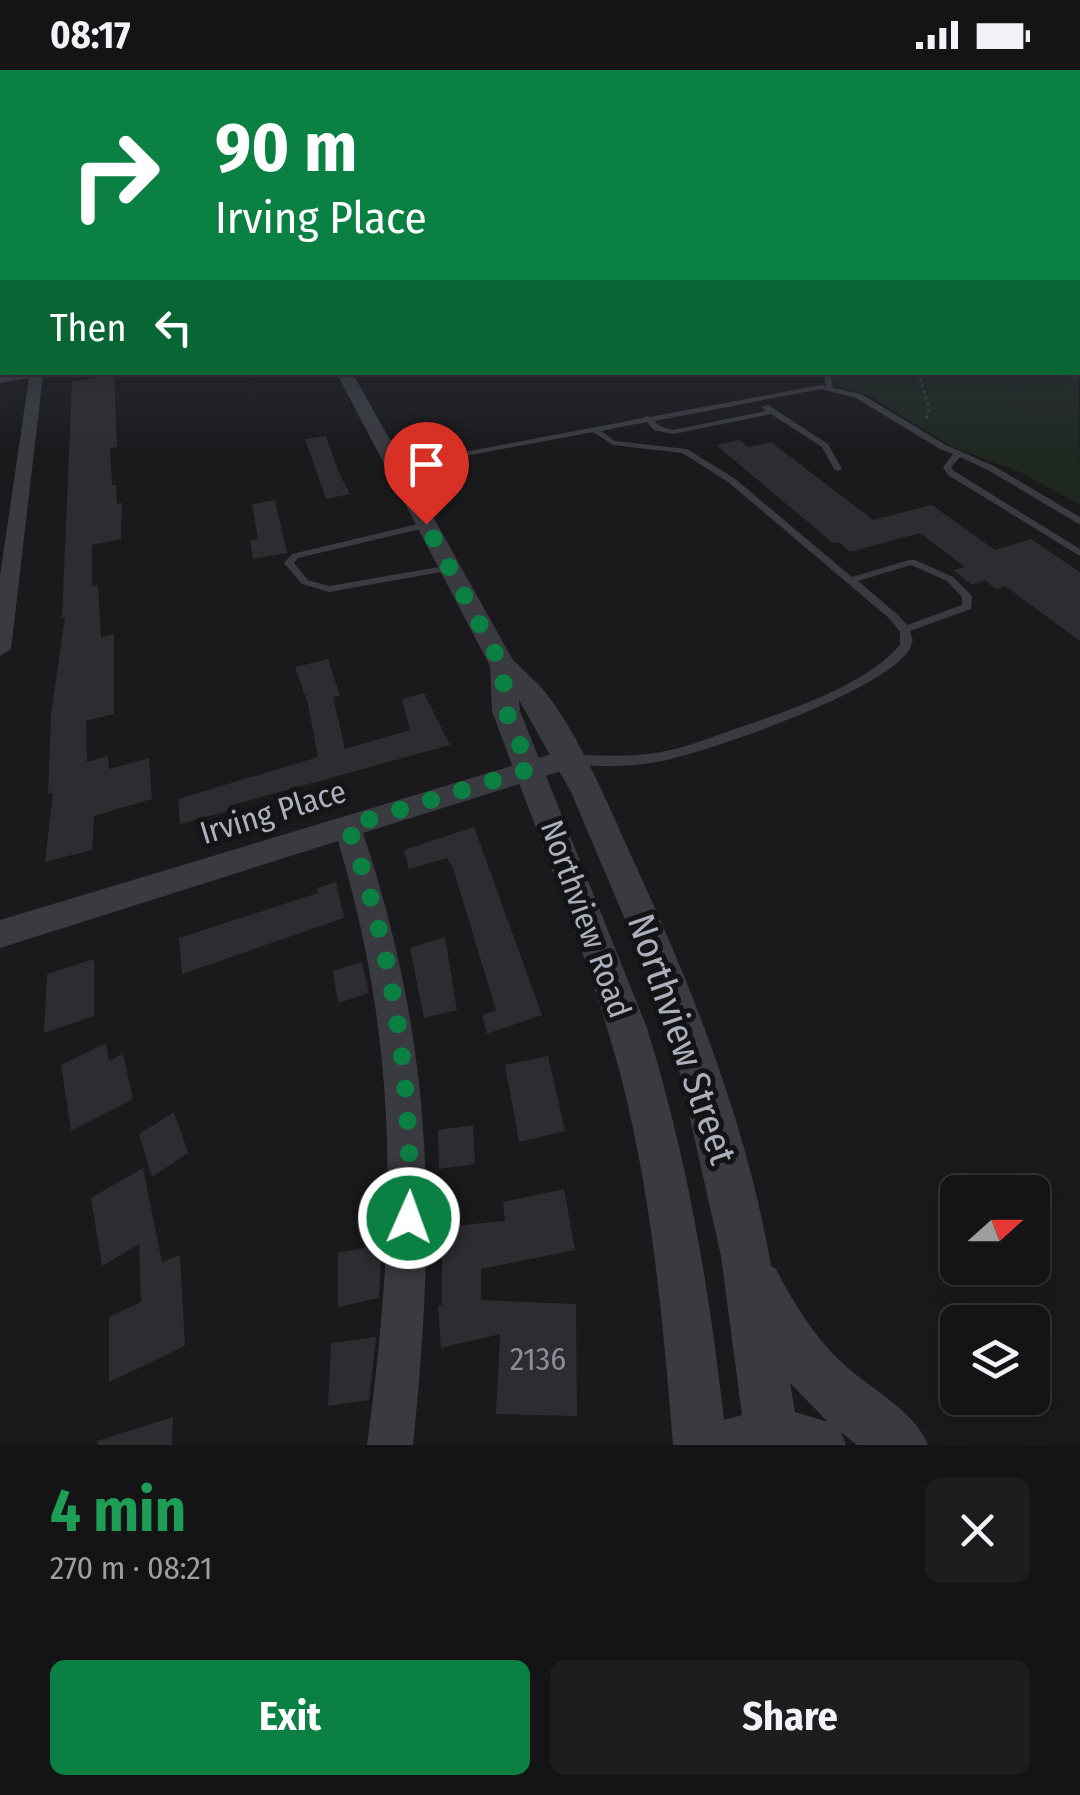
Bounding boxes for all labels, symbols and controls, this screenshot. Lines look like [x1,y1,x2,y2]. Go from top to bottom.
text: 08:17 [50,12,130,58]
text: 90 m [215,106,357,190]
icon: right [50,110,180,240]
text: Irving Place [215,191,427,245]
icon: left [146,300,201,355]
text: Then [50,305,126,351]
pin [384,422,469,525]
icon: arrive [399,437,454,492]
street label: Irving Place [195,772,351,852]
street label: Northview Road [533,815,639,1023]
street label: Northview Street [618,908,746,1170]
position arrow [357,1166,461,1270]
north arrow [940,1175,1050,1285]
map controls [940,1175,1050,1415]
button: layers [940,1305,1050,1415]
house number: 2136 [510,1340,566,1378]
text: 4 min [50,1475,186,1547]
button: close [925,1478,1030,1583]
text: 270 m · 08:21 [50,1549,212,1587]
button: Exit [50,1660,530,1775]
button: Share [550,1660,1030,1775]

